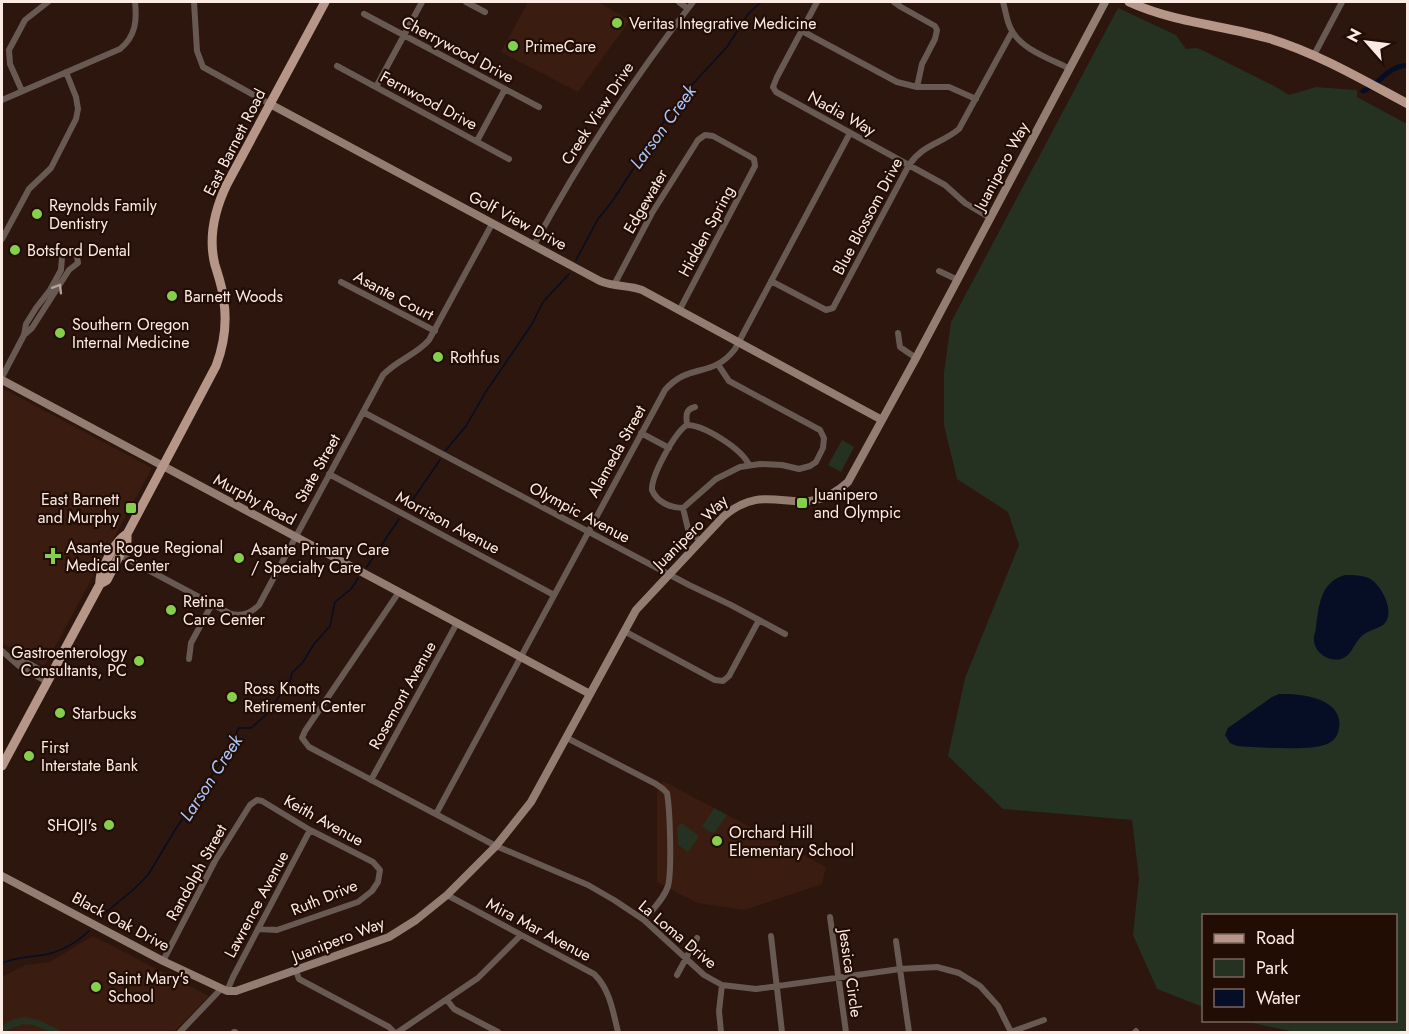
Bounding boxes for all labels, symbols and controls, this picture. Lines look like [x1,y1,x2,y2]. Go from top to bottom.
street label: Cherrywood Drive [398,10,518,89]
place label: Veritas Integrative Medicine [629,12,816,35]
north arrow [1337,12,1397,72]
marker: Veritas Integrative Medicine [610,16,624,30]
text: N [1341,24,1367,46]
place label: PrimeCare [525,35,596,58]
marker: PrimeCare [506,39,520,53]
street label: Creek View Drive [556,57,639,169]
street label: Fernwood Drive [376,65,481,136]
water label: Larson Creek [624,79,703,174]
street label: East Barnett Road [198,85,271,200]
street label: Nadia Way [803,85,881,142]
street label: Juanipero Way [967,117,1035,216]
street label: Blue Blossom Drive [827,153,908,279]
street label: Edgewater [618,164,673,238]
street label: Hidden Spring [673,182,740,281]
street label: Golf View Drive [465,185,571,256]
place label: Reynolds Family Dentistry [49,194,158,235]
marker: Reynolds Family Dentistry [30,207,44,221]
place label: Botsford Dental [27,239,130,262]
marker: Botsford Dental [8,243,22,257]
street label: Asante Court [350,265,438,326]
one-way arrow [51,284,63,294]
place label: Barnett Woods [184,285,283,308]
marker: Barnett Woods [165,289,179,303]
place label: Southern Oregon Internal Medicine [72,313,189,354]
marker: Southern Oregon Internal Medicine [53,326,67,340]
place label: Rothfus [450,346,499,369]
marker: Rothfus [431,350,445,364]
street label: Alameda Street [582,401,651,502]
street label: State Street [289,430,346,507]
street label: Murphy Road [209,468,300,531]
street label: Olympic Avenue [525,476,634,549]
place label: Juanipero and Olympic [812,483,901,524]
street label: Morrison Avenue [392,485,504,560]
place label: East Barnett and Murphy [38,488,120,529]
street label: Juanipero Way [646,489,734,576]
marker: Juanipero and Olympic [795,496,809,510]
marker: East Barnett and Murphy [124,501,138,515]
place label: Asante Rogue Regional Medical Center [66,536,223,577]
place label: Asante Primary Care / Specialty Care [251,538,389,579]
marker: Asante Rogue Regional Medical Center [44,547,62,565]
marker: Asante Primary Care / Specialty Care [232,551,246,565]
place label: Retina Care Center [183,590,266,631]
marker: Retina Care Center [164,603,178,617]
street label: Rosemont Avenue [363,637,442,754]
place label: Gastroenterology Consultants, PC [11,641,128,682]
marker: Gastroenterology Consultants, PC [132,654,146,668]
place label: Ross Knotts Retirement Center [244,677,366,718]
marker: Ross Knotts Retirement Center [225,690,239,704]
place label: Starbucks [72,702,136,725]
marker: Starbucks [53,706,67,720]
water label: Larson Creek [173,729,249,826]
place label: First Interstate Bank [41,736,139,777]
marker: First Interstate Bank [22,749,36,763]
street label: Keith Avenue [280,789,368,852]
place label: SHOJI's [47,814,97,837]
marker: SHOJI's [102,818,116,832]
street label: Randolph Street [160,820,233,925]
place label: Orchard Hill Elementary School [729,821,854,862]
marker: Orchard Hill Elementary School [710,834,724,848]
street label: Lawrence Avenue [219,847,294,962]
street label: Ruth Drive [287,874,361,921]
street label: Black Oak Drive [68,886,174,957]
street label: Mira Mar Avenue [482,892,595,967]
street label: La Loma Drive [633,895,722,974]
street label: Juanipero Way [287,911,389,968]
legend [1202,914,1397,1022]
street label: Jessica Circle [833,925,868,1019]
text: Road [1256,925,1295,951]
text: Park [1256,955,1288,981]
place label: Saint Mary's School [108,967,189,1008]
marker: Saint Mary's School [89,980,103,994]
text: Water [1256,985,1301,1011]

